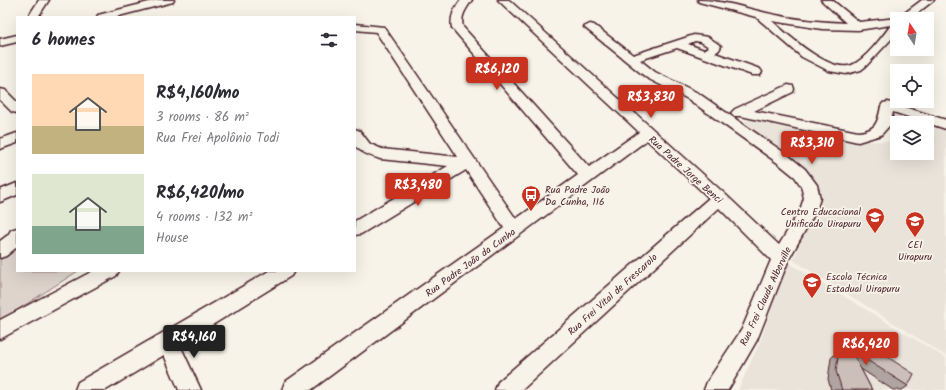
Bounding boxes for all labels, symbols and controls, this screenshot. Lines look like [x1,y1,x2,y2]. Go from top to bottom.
north arrow [890,12,934,56]
map controls [890,12,934,160]
text: 6 homes [32,27,95,54]
icon: filters [318,29,340,51]
pin: R$6,120 [460,57,534,91]
text: R$6,120 [475,59,519,80]
button: locate [890,64,934,108]
text: R$4,160/mo [156,80,240,107]
pin: R$3,830 [614,85,688,119]
text: R$3,830 [627,87,675,108]
icon: home [64,90,112,138]
text: 3 rooms · 86 m² [156,107,249,128]
button: layers [890,116,934,160]
text: Rua Frei Apolônio Todi [156,128,279,149]
pin: R$3,310 [775,131,849,165]
street label: Rua Padre Jorge Benci [645,132,726,208]
text: R$3,310 [790,133,834,154]
pin: R$3,480 [381,173,455,207]
text: R$3,480 [394,175,442,196]
text: R$6,420/mo [156,180,244,207]
place label: Rua Padre João Da Cunha, 116 [545,182,610,210]
bus stop icon: Rua Padre João Da Cunha, 116 [520,184,542,212]
icon: home [64,190,112,238]
place label: Centro Educacional Unificado Uirapuru [781,204,862,232]
school or university icon: Centro Educacional Unificado Uirapuru [864,206,886,234]
text: 4 rooms · 132 m² [156,207,252,228]
school or university icon: CEI Uirapuru [904,210,926,238]
street label: Rua Padre João da Cunha [422,224,519,301]
text: House [156,228,188,249]
place label: CEI Uirapuru [898,237,932,265]
street label: Rua Frei Claude Alberville [736,244,796,349]
street label: Rua Frei Vital de Frescarolo [564,250,662,340]
place label: Escola Técnica Estadual Uirapuru [826,269,900,297]
school or university icon: Escola Técnica Estadual Uirapuru [801,271,823,299]
pin: R$4,160 [157,325,231,359]
text: R$4,160 [172,327,216,348]
pin: R$6,420 [829,332,903,366]
text: R$6,420 [842,334,890,355]

